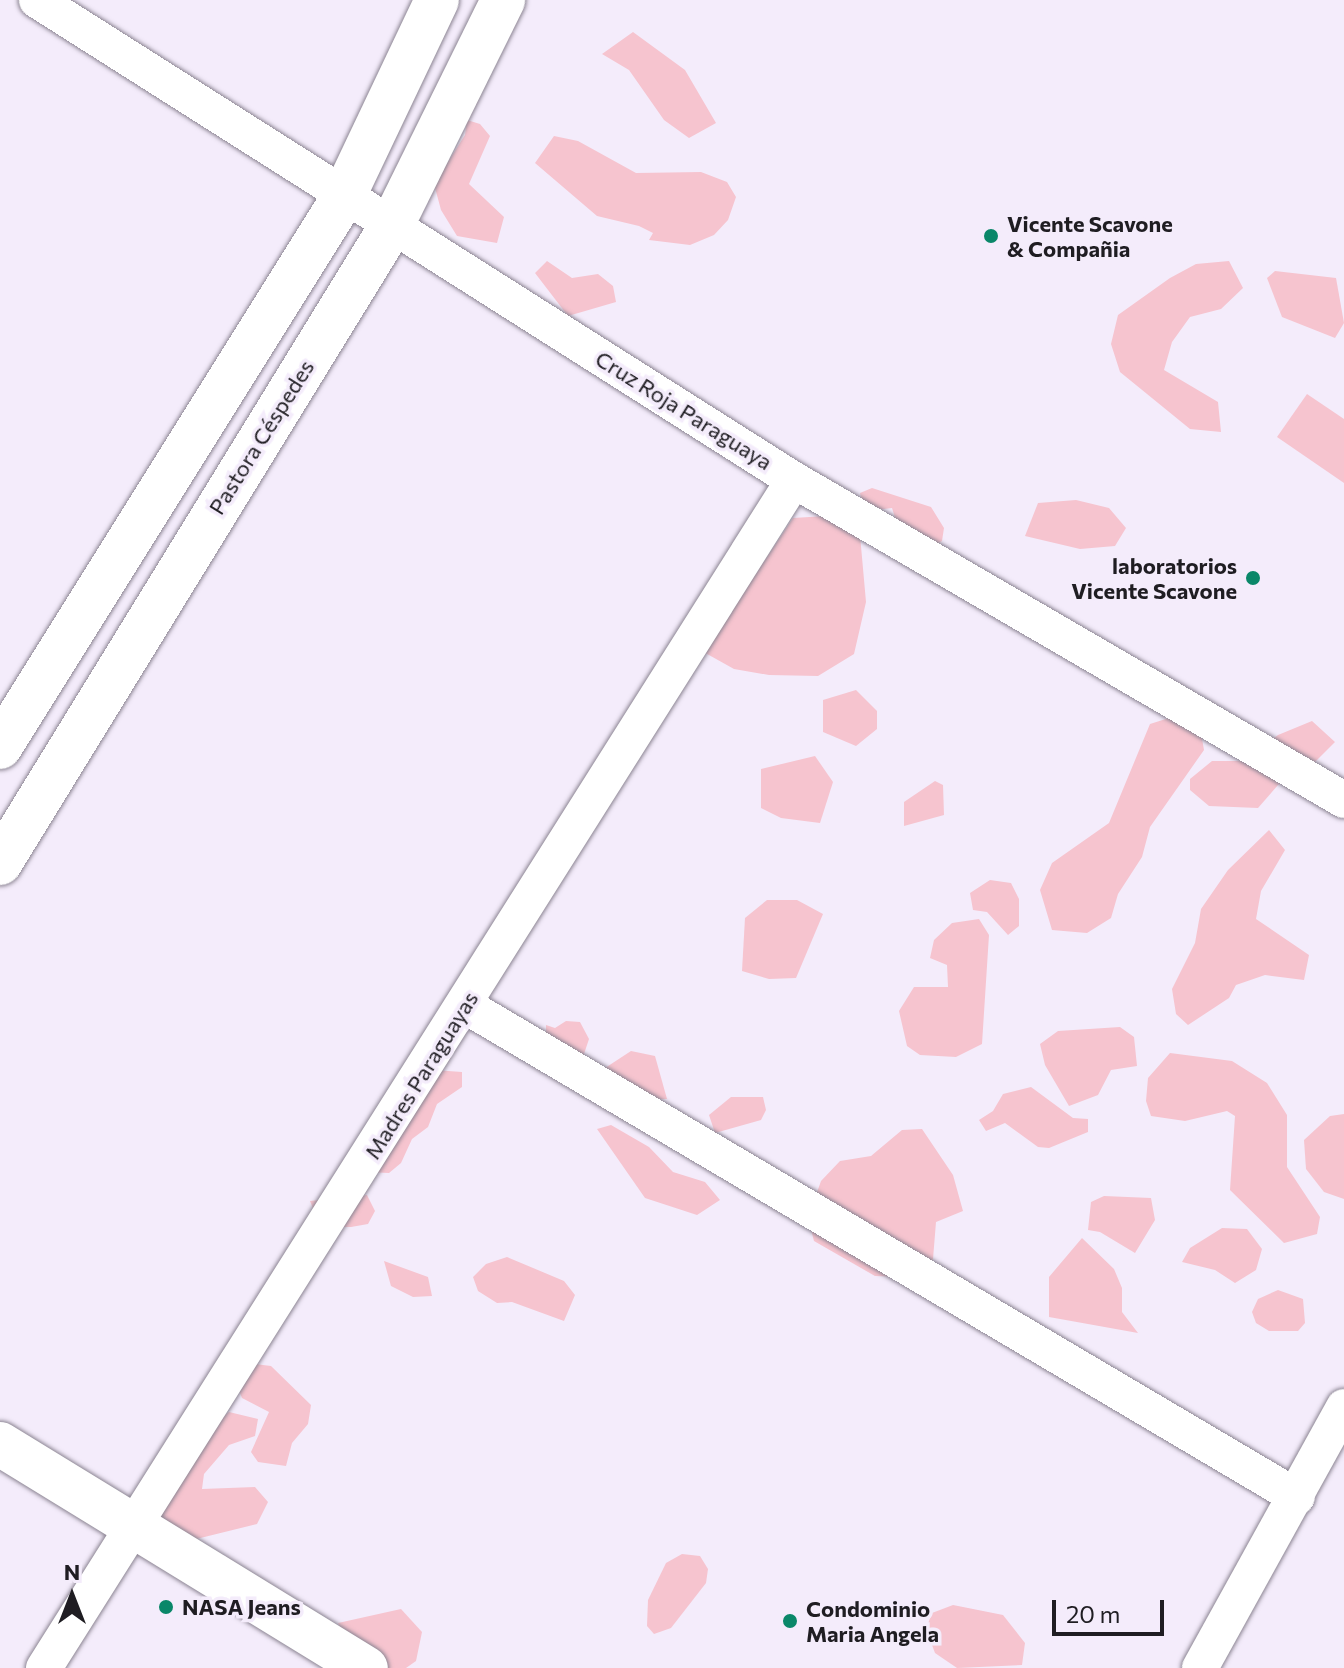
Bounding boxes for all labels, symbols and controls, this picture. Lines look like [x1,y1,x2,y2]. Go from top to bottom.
place label: Vicente Scavone & Compañia [1007,210,1173,262]
marker: Vicente Scavone & Compañia [982,227,1000,245]
street label: Cruz Roja Paraguaya [591,345,777,475]
street label: Pastora Céspedes [203,355,319,519]
place label: laboratorios Vicente Scavone [1071,552,1237,604]
marker: laboratorios Vicente Scavone [1244,569,1262,587]
street label: Madres Paraguayas [359,986,483,1164]
north arrow [32,1556,112,1636]
text: N [64,1558,80,1585]
scale bar [1056,1584,1168,1634]
place label: NASA Jeans [182,1594,301,1620]
place label: Condominio Maria Angela [806,1595,939,1646]
marker: NASA Jeans [157,1598,175,1616]
text: 20 m [1066,1599,1120,1628]
marker: Condominio Maria Angela [781,1612,799,1630]

